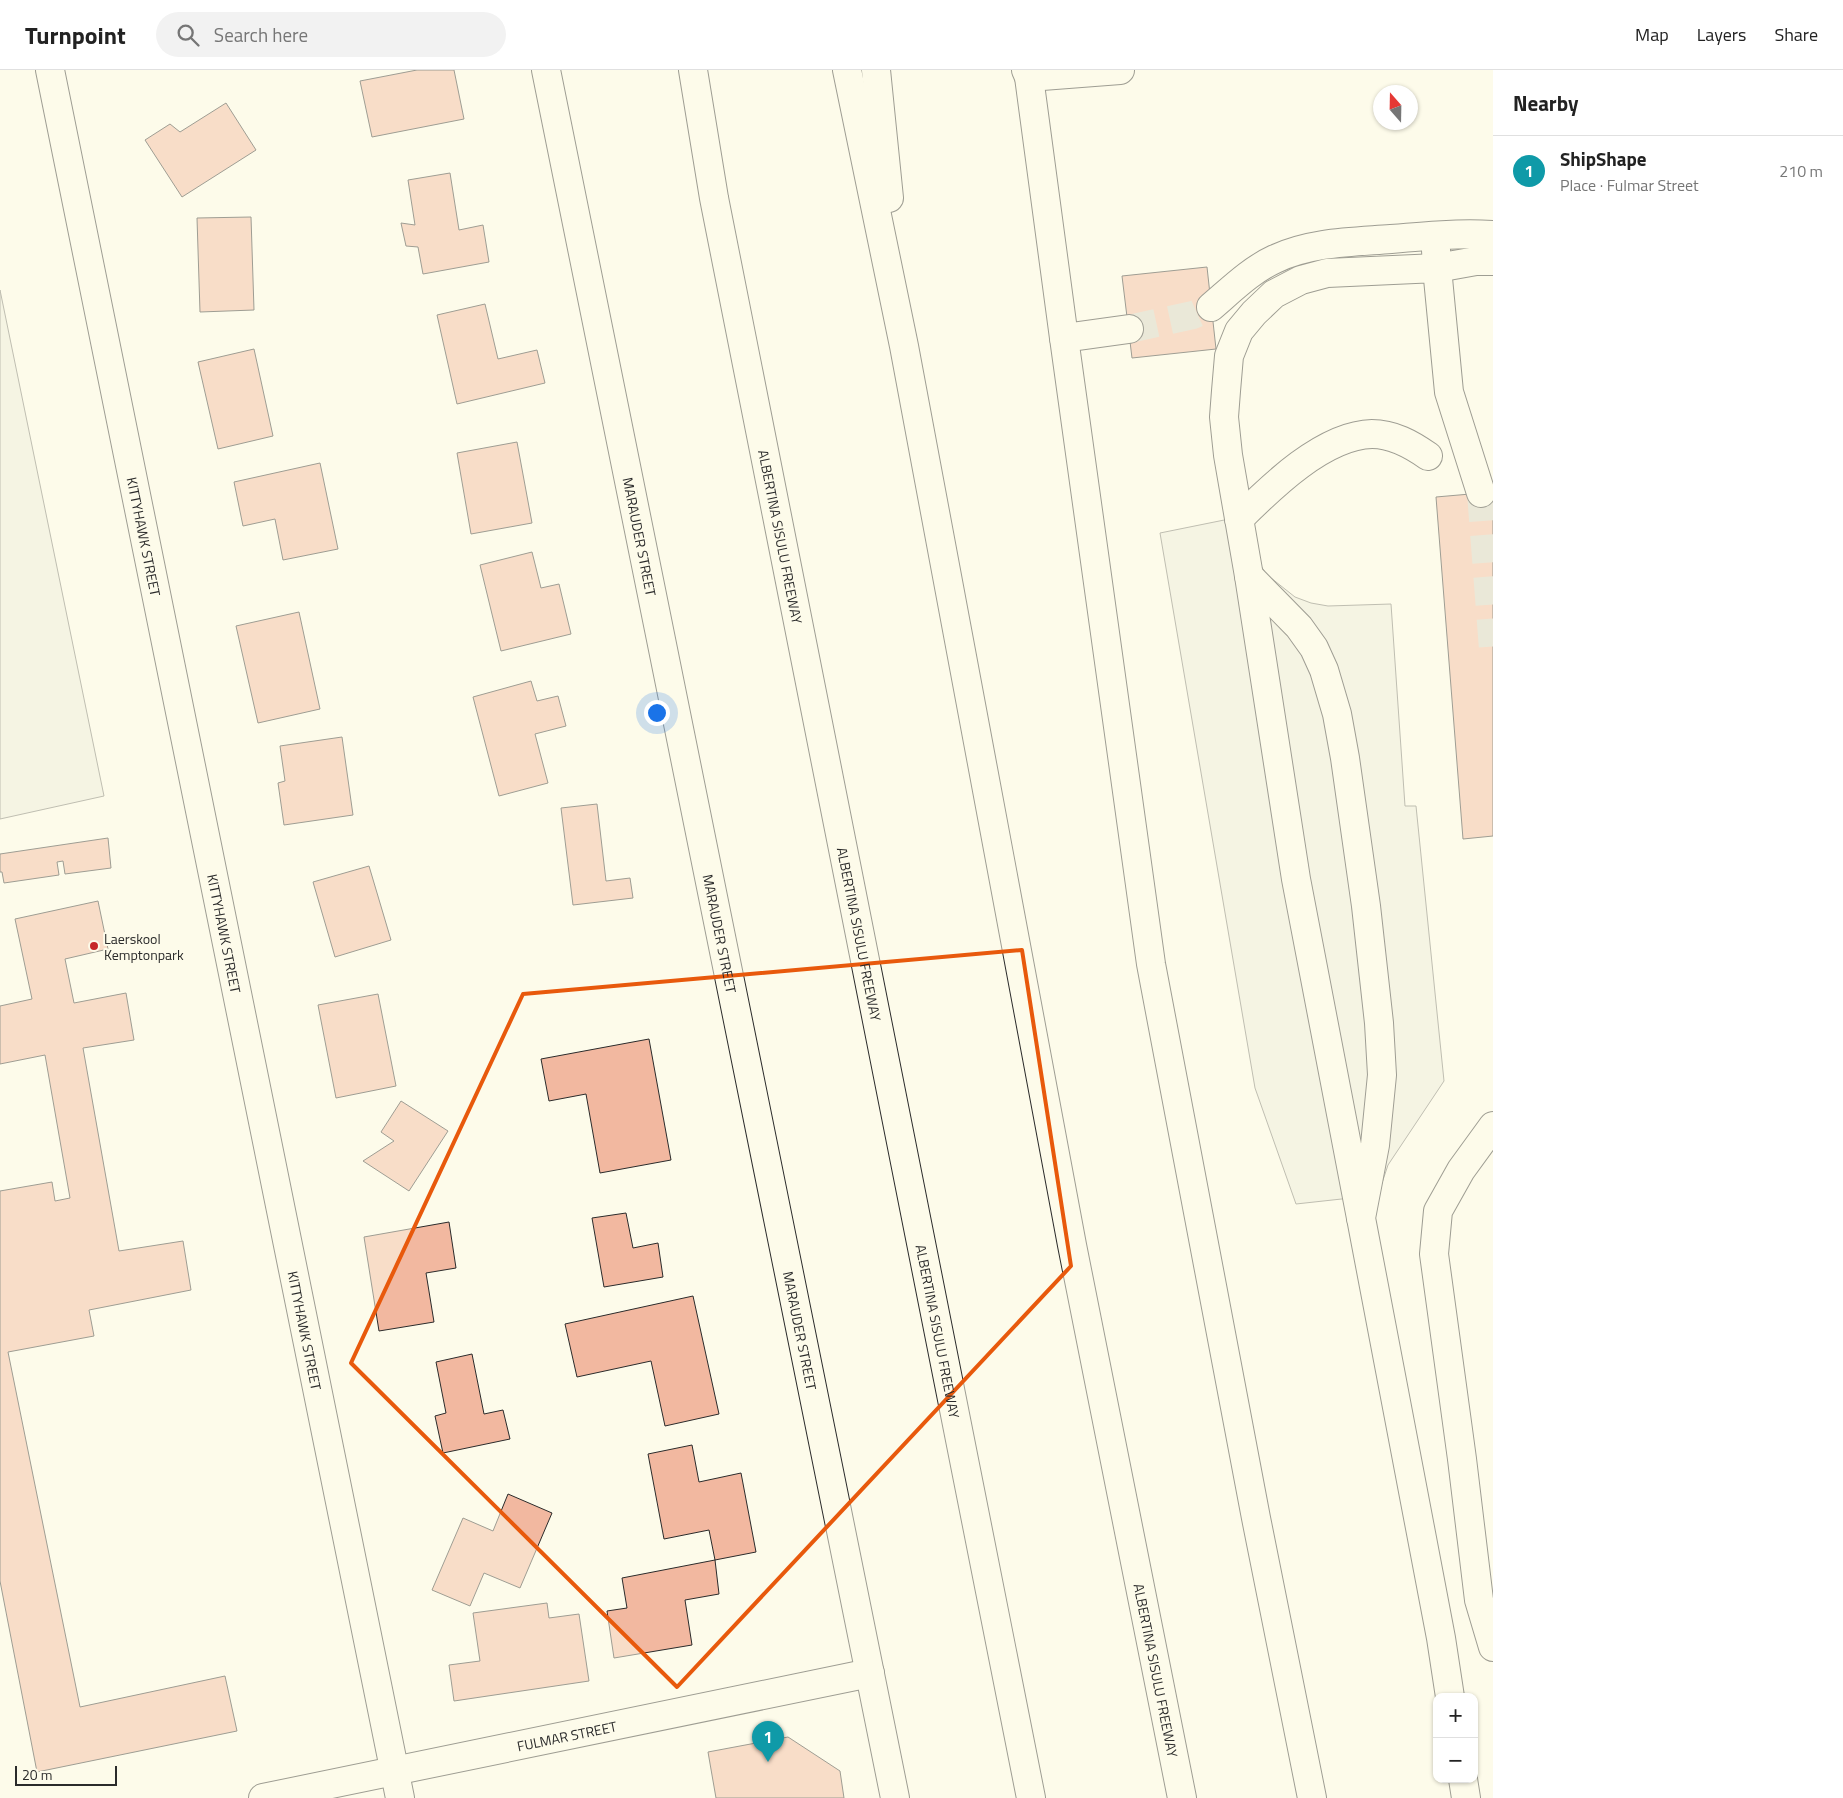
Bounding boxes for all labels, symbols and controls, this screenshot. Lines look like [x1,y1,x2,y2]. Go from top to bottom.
search box [156,12,506,57]
text: Turnpoint [25,17,126,53]
text: Search here [214,20,308,49]
icon: search [174,21,202,49]
text: Map [1635,21,1669,48]
text: Layers [1697,21,1746,48]
text: Share [1774,21,1818,48]
north arrow [1373,85,1418,130]
text: Nearby [1513,87,1578,119]
text: ShipShape [1560,144,1647,173]
text: 1 [1525,159,1533,183]
text: 210 m [1779,159,1823,183]
text: Place · Fulmar Street [1560,173,1699,197]
street label: ALBERTINA SISULU FREEWAY [754,448,809,626]
street label: KITTYHAWK STREET [122,475,167,599]
street label: MARAUDER STREET [618,475,663,599]
your location [644,700,670,726]
street label: ALBERTINA SISULU FREEWAY [832,845,887,1023]
street label: KITTYHAWK STREET [203,872,247,996]
street label: MARAUDER STREET [698,872,743,996]
place label: Laerskool Kemptonpark [104,928,184,965]
marker: Laerskool Kemptonpark [88,940,100,952]
street label: ALBERTINA SISULU FREEWAY [911,1242,966,1420]
street label: KITTYHAWK STREET [283,1269,328,1392]
street label: MARAUDER STREET [778,1269,823,1392]
street label: ALBERTINA SISULU FREEWAY [1129,1582,1184,1760]
map controls [1433,1693,1478,1783]
button: + [1433,1693,1478,1738]
street label: FULMAR STREET [515,1715,619,1756]
pin: 1 [752,1721,784,1762]
button: − [1433,1738,1478,1783]
scale bar [15,1763,118,1786]
text: 20 m [22,1764,52,1785]

